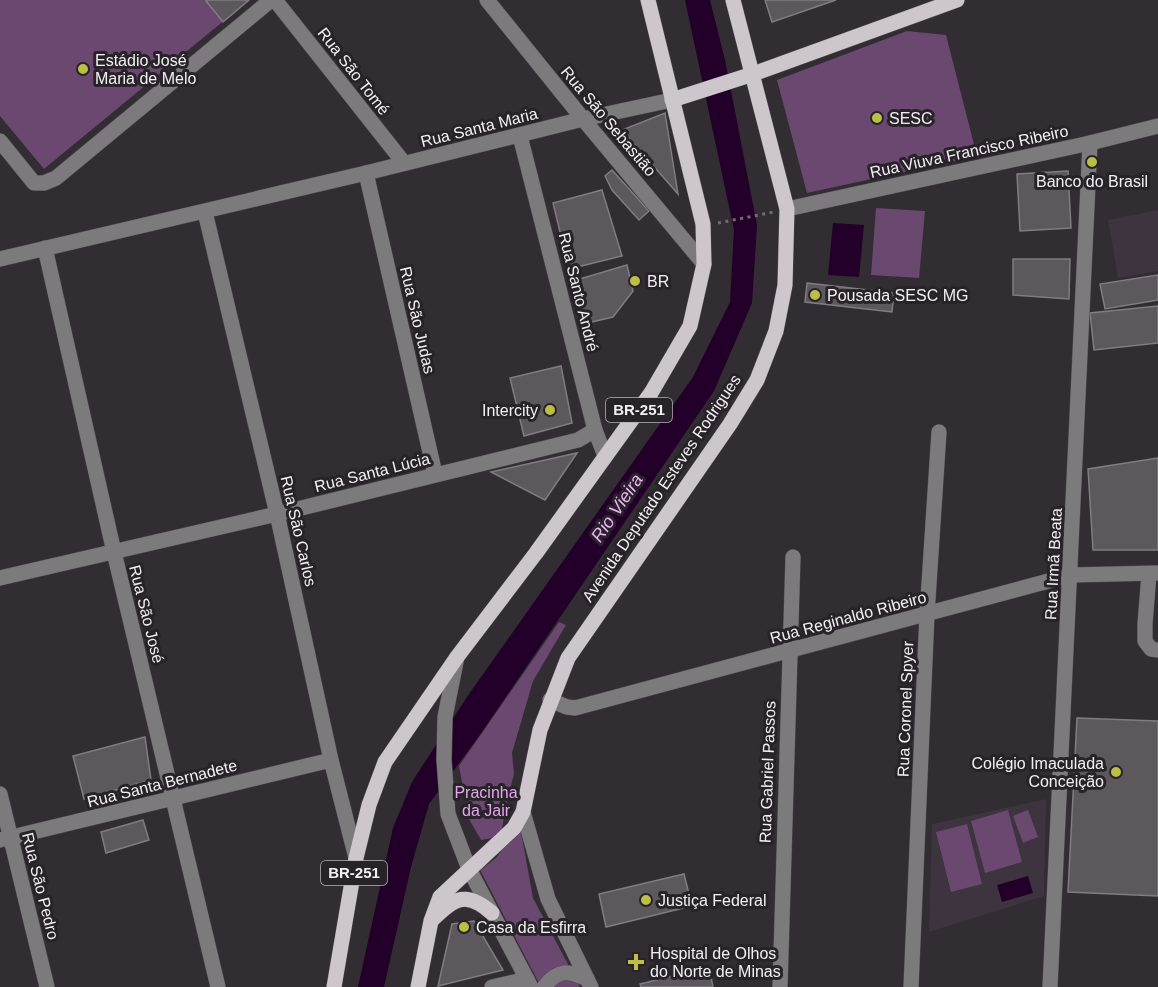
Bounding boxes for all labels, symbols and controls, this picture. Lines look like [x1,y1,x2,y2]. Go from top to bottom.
street label: Rua São Tomé [314,24,393,118]
place label: Estádio José Maria de Melo [95,52,196,87]
marker: Estádio José Maria de Melo [76,62,90,76]
street label: Rua São Sebastião [558,63,660,180]
street label: Rua Santa Maria [419,105,540,150]
place label: SESC [889,110,933,127]
marker: SESC [870,111,884,125]
street label: Rua Viuva Francisco Ribeiro [868,122,1070,181]
marker: Banco do Brasil [1085,155,1099,169]
place label: Banco do Brasil [1036,173,1148,190]
street label: Rua Santo André [556,231,602,353]
street label: Rua São Judas [397,265,438,375]
place label: BR [647,273,669,290]
marker: BR [628,274,642,288]
place label: Pousada SESC MG [827,287,968,304]
marker: Pousada SESC MG [808,288,822,302]
street label: Avenida Deputado Esteves Rodrigues [579,372,744,605]
road number: BR-251 [606,398,672,422]
place label: Intercity [482,402,538,419]
marker: Intercity [543,403,557,417]
street label: Rua Santa Lúcia [313,450,432,495]
water label: Rio Vieira [587,470,647,546]
street label: Rua São Carlos [278,474,319,588]
street label: Rua Irmã Beata [1042,508,1065,620]
street label: Rua São José [126,563,167,665]
street label: Rua Reginaldo Ribeiro [768,588,928,647]
street label: Rua Coronel Spyer [895,640,916,777]
street label: Rua Gabriel Passos [757,701,778,843]
place label: Colégio Imaculada Conceição [971,755,1104,790]
street label: Rua Santa Bernadete [85,757,239,810]
marker: Colégio Imaculada Conceição [1109,765,1123,779]
park label: Pracinha da Jair [454,784,518,819]
street label: Rua São Pedro [19,831,62,941]
road number: BR-251 [321,861,387,885]
place label: Justiça Federal [658,892,767,909]
marker: Justiça Federal [639,893,653,907]
place label: Casa da Esfirra [476,919,586,936]
marker: Casa da Esfirra [457,920,471,934]
place label: Hospital de Olhos do Norte de Minas [650,945,781,980]
marker: Hospital de Olhos do Norte de Minas [627,953,645,971]

